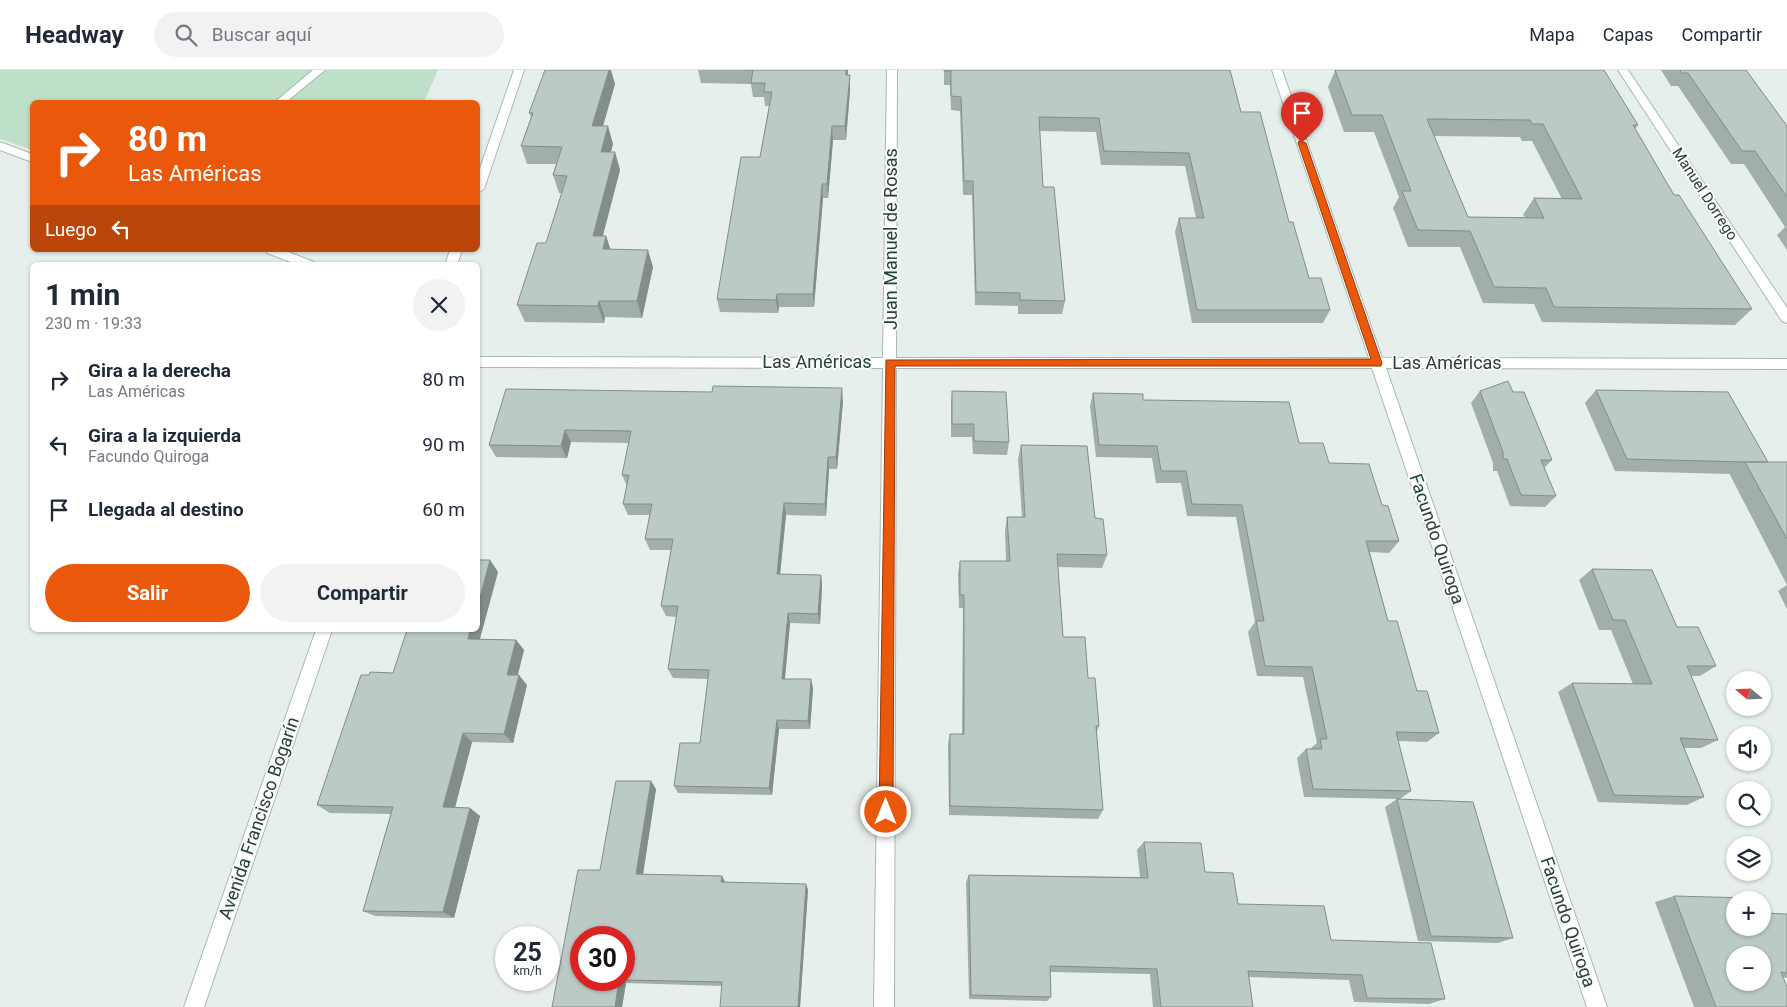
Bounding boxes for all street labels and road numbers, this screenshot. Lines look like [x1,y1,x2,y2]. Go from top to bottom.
street label: Manuel Dorrego [1668,144,1742,244]
street label: Juan Manuel de Rosas [880,148,901,330]
street label: Las Américas [762,351,872,372]
street label: Las Américas [1392,352,1502,373]
street label: Facundo Quiroga [1405,471,1470,607]
street label: Avenida Francisco Bogarín [214,714,303,922]
street label: Facundo Quiroga [1536,854,1601,990]

